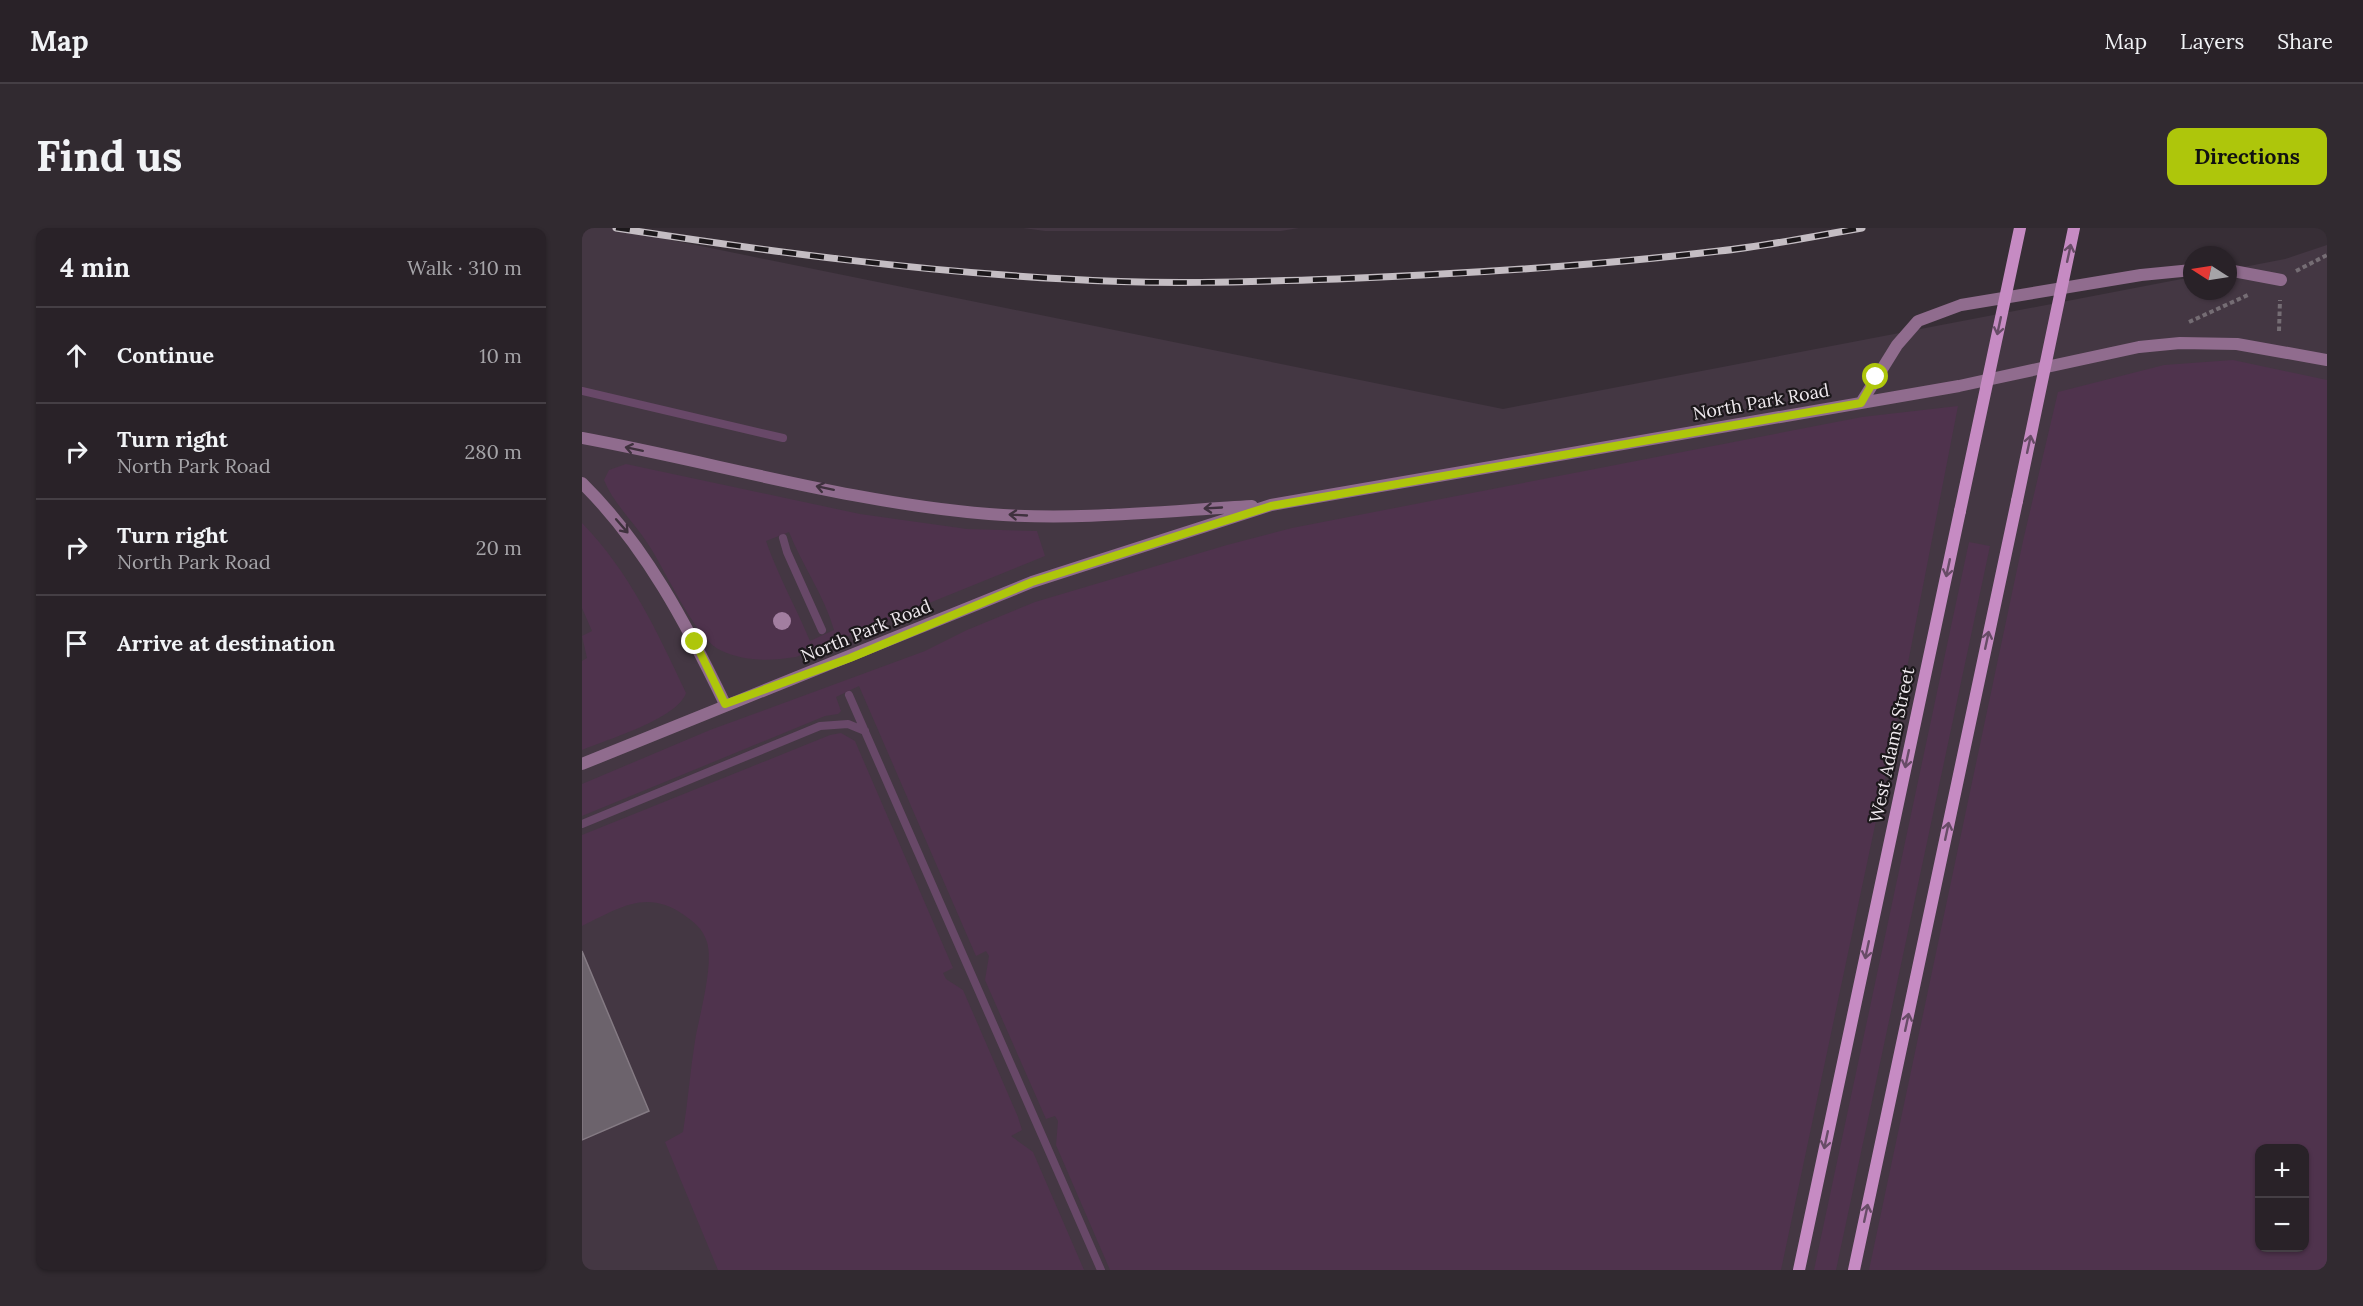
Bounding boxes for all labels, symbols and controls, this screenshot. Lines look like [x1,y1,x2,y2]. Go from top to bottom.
text: Map [30,23,89,59]
text: Map [2104,28,2147,55]
text: Layers [2180,28,2244,55]
text: Share [2277,28,2333,55]
button: Directions [2167,128,2327,185]
text: Find us [36,129,182,183]
one-way arrow [2064,244,2075,263]
north arrow [2183,246,2237,300]
text: 4 min [60,251,130,284]
text: Walk · 310 m [407,255,522,280]
one-way arrow [1993,316,2004,336]
icon: ahead [60,339,93,372]
text: Continue [117,341,214,369]
text: 10 m [479,343,522,368]
route start [1862,363,1888,389]
street label: North Park Road [1691,378,1831,425]
text: Turn right [117,425,228,453]
icon: right [60,435,93,468]
one-way arrow [2024,435,2035,454]
text: 280 m [464,439,522,464]
one-way arrow [625,443,645,454]
text: North Park Road [117,453,271,478]
one-way arrow [816,482,836,493]
one-way arrow [1204,503,1223,514]
one-way arrow [1009,510,1029,521]
one-way arrow [615,518,628,534]
text: Turn right [117,521,228,549]
icon: right [60,531,93,564]
text: 20 m [476,535,522,560]
text: North Park Road [117,549,271,574]
one-way arrow [1941,558,1953,577]
street label: North Park Road [797,594,935,667]
icon: arrive [60,627,93,660]
route end [681,628,707,654]
text: Arrive at destination [117,629,335,657]
one-way arrow [1982,631,1994,650]
street label: West Adams Street [1864,665,1919,825]
one-way arrow [1901,749,1912,768]
one-way arrow [1942,822,1953,841]
one-way arrow [1861,939,1872,959]
one-way arrow [1902,1013,1913,1032]
one-way arrow [1820,1130,1831,1150]
map controls [2255,1144,2309,1252]
button: + [2255,1144,2309,1198]
button: − [2255,1198,2309,1252]
one-way arrow [1861,1203,1873,1222]

